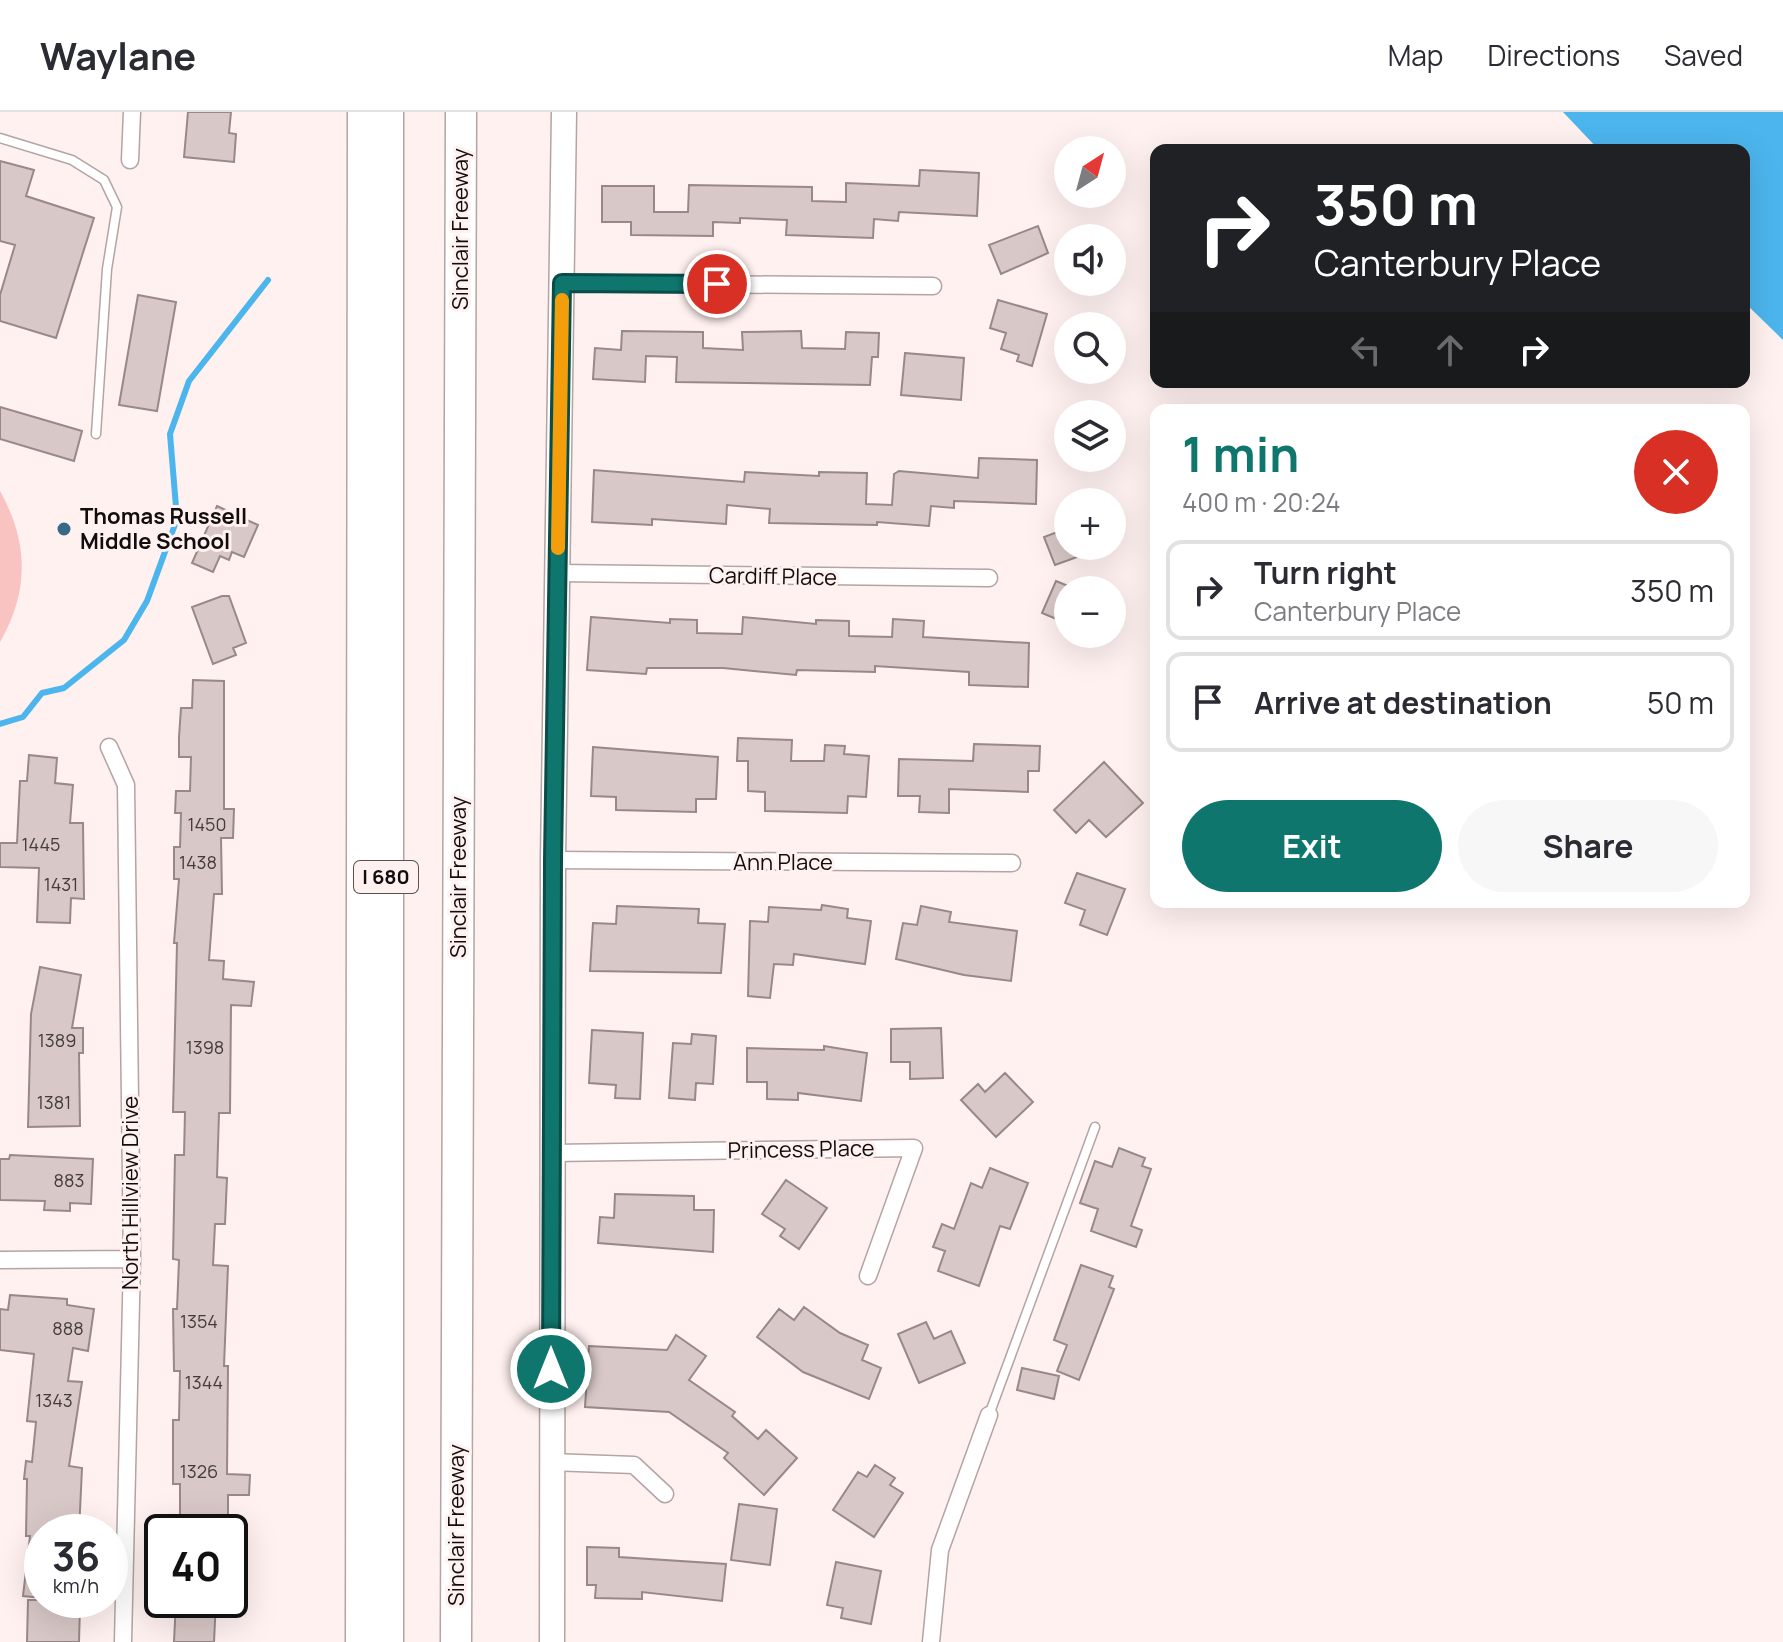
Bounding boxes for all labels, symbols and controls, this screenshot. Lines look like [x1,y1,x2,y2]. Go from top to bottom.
text: Waylane [40,29,196,81]
text: Map [1388,36,1443,74]
text: Directions [1487,36,1620,74]
text: Saved [1664,36,1743,74]
north arrow [1054,136,1126,208]
map controls [1054,136,1126,648]
street label: Sinclair Freeway [445,148,475,310]
text: 350 m [1314,165,1478,242]
icon: right [1182,176,1286,280]
button: sound [1054,224,1126,296]
text: Canterbury Place [1314,238,1601,287]
pin [683,250,751,318]
icon: arrive [695,262,739,306]
button: search [1054,312,1126,384]
icon: left [1344,328,1388,372]
icon: ahead [1428,328,1472,372]
icon: right [1512,328,1556,372]
button: layers [1054,400,1126,472]
text: 1 min [1182,421,1299,486]
button: close [1634,430,1718,514]
text: 400 m · 20:24 [1182,484,1341,520]
button: + [1054,488,1126,560]
place label: Thomas Russell Middle School [80,501,247,556]
marker: Thomas Russell Middle School [55,520,73,538]
text: Turn right [1254,552,1397,593]
street label: Cardiff Place [709,560,837,592]
icon: right [1186,568,1230,612]
text: 350 m [1630,570,1714,611]
button: − [1054,576,1126,648]
text: Canterbury Place [1254,593,1461,629]
icon: arrive [1186,680,1230,724]
text: Arrive at destination [1254,682,1552,723]
text: 50 m [1647,682,1714,723]
street label: Sinclair Freeway [443,796,473,958]
button: Exit [1182,800,1442,892]
button: Share [1458,800,1718,892]
house number: 1450 [187,812,227,836]
house number: 1445 [22,832,60,856]
street label: Ann Place [733,847,833,877]
house number: 1438 [179,850,217,874]
road number: I 680 [354,861,418,893]
house number: 1431 [44,872,78,896]
house number: 1389 [38,1028,76,1052]
house number: 1398 [186,1035,224,1059]
house number: 1381 [37,1090,71,1114]
street label: North Hillview Drive [115,1096,145,1290]
street label: Princess Place [727,1133,875,1165]
house number: 883 [54,1168,84,1192]
house number: 1354 [180,1309,218,1333]
house number: 888 [52,1316,84,1340]
position arrow [509,1327,593,1411]
house number: 1344 [185,1370,223,1394]
house number: 1343 [35,1388,73,1412]
street label: Sinclair Freeway [441,1444,471,1606]
house number: 1326 [180,1459,218,1483]
speed limit sign: 40 [144,1514,248,1618]
text: 36 [52,1528,100,1583]
text: km/h [53,1572,99,1599]

